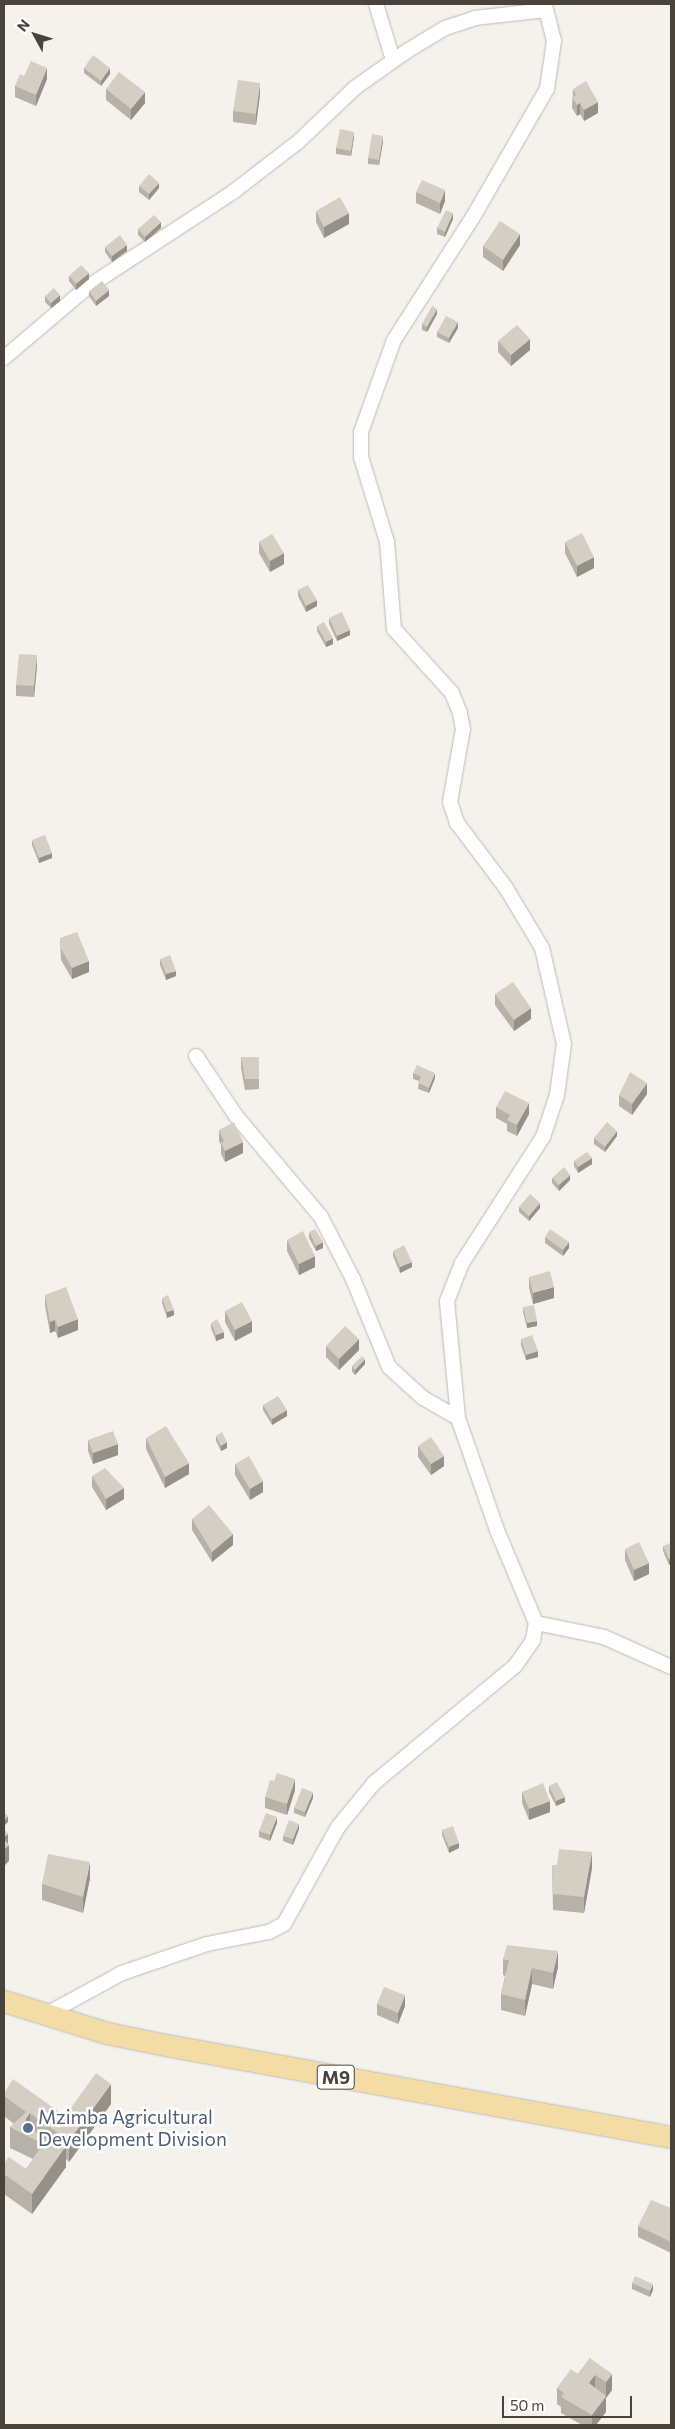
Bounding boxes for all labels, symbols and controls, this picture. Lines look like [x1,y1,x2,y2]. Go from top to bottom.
north arrow [10,10,60,60]
text: N [13,16,33,35]
road number: M9 [316,2062,356,2092]
place label: Mzimba Agricultural Development Division [38,2106,227,2150]
marker: Mzimba Agricultural Development Division [22,2122,34,2134]
scale bar [505,2386,635,2418]
text: 50 m [510,2396,544,2414]

